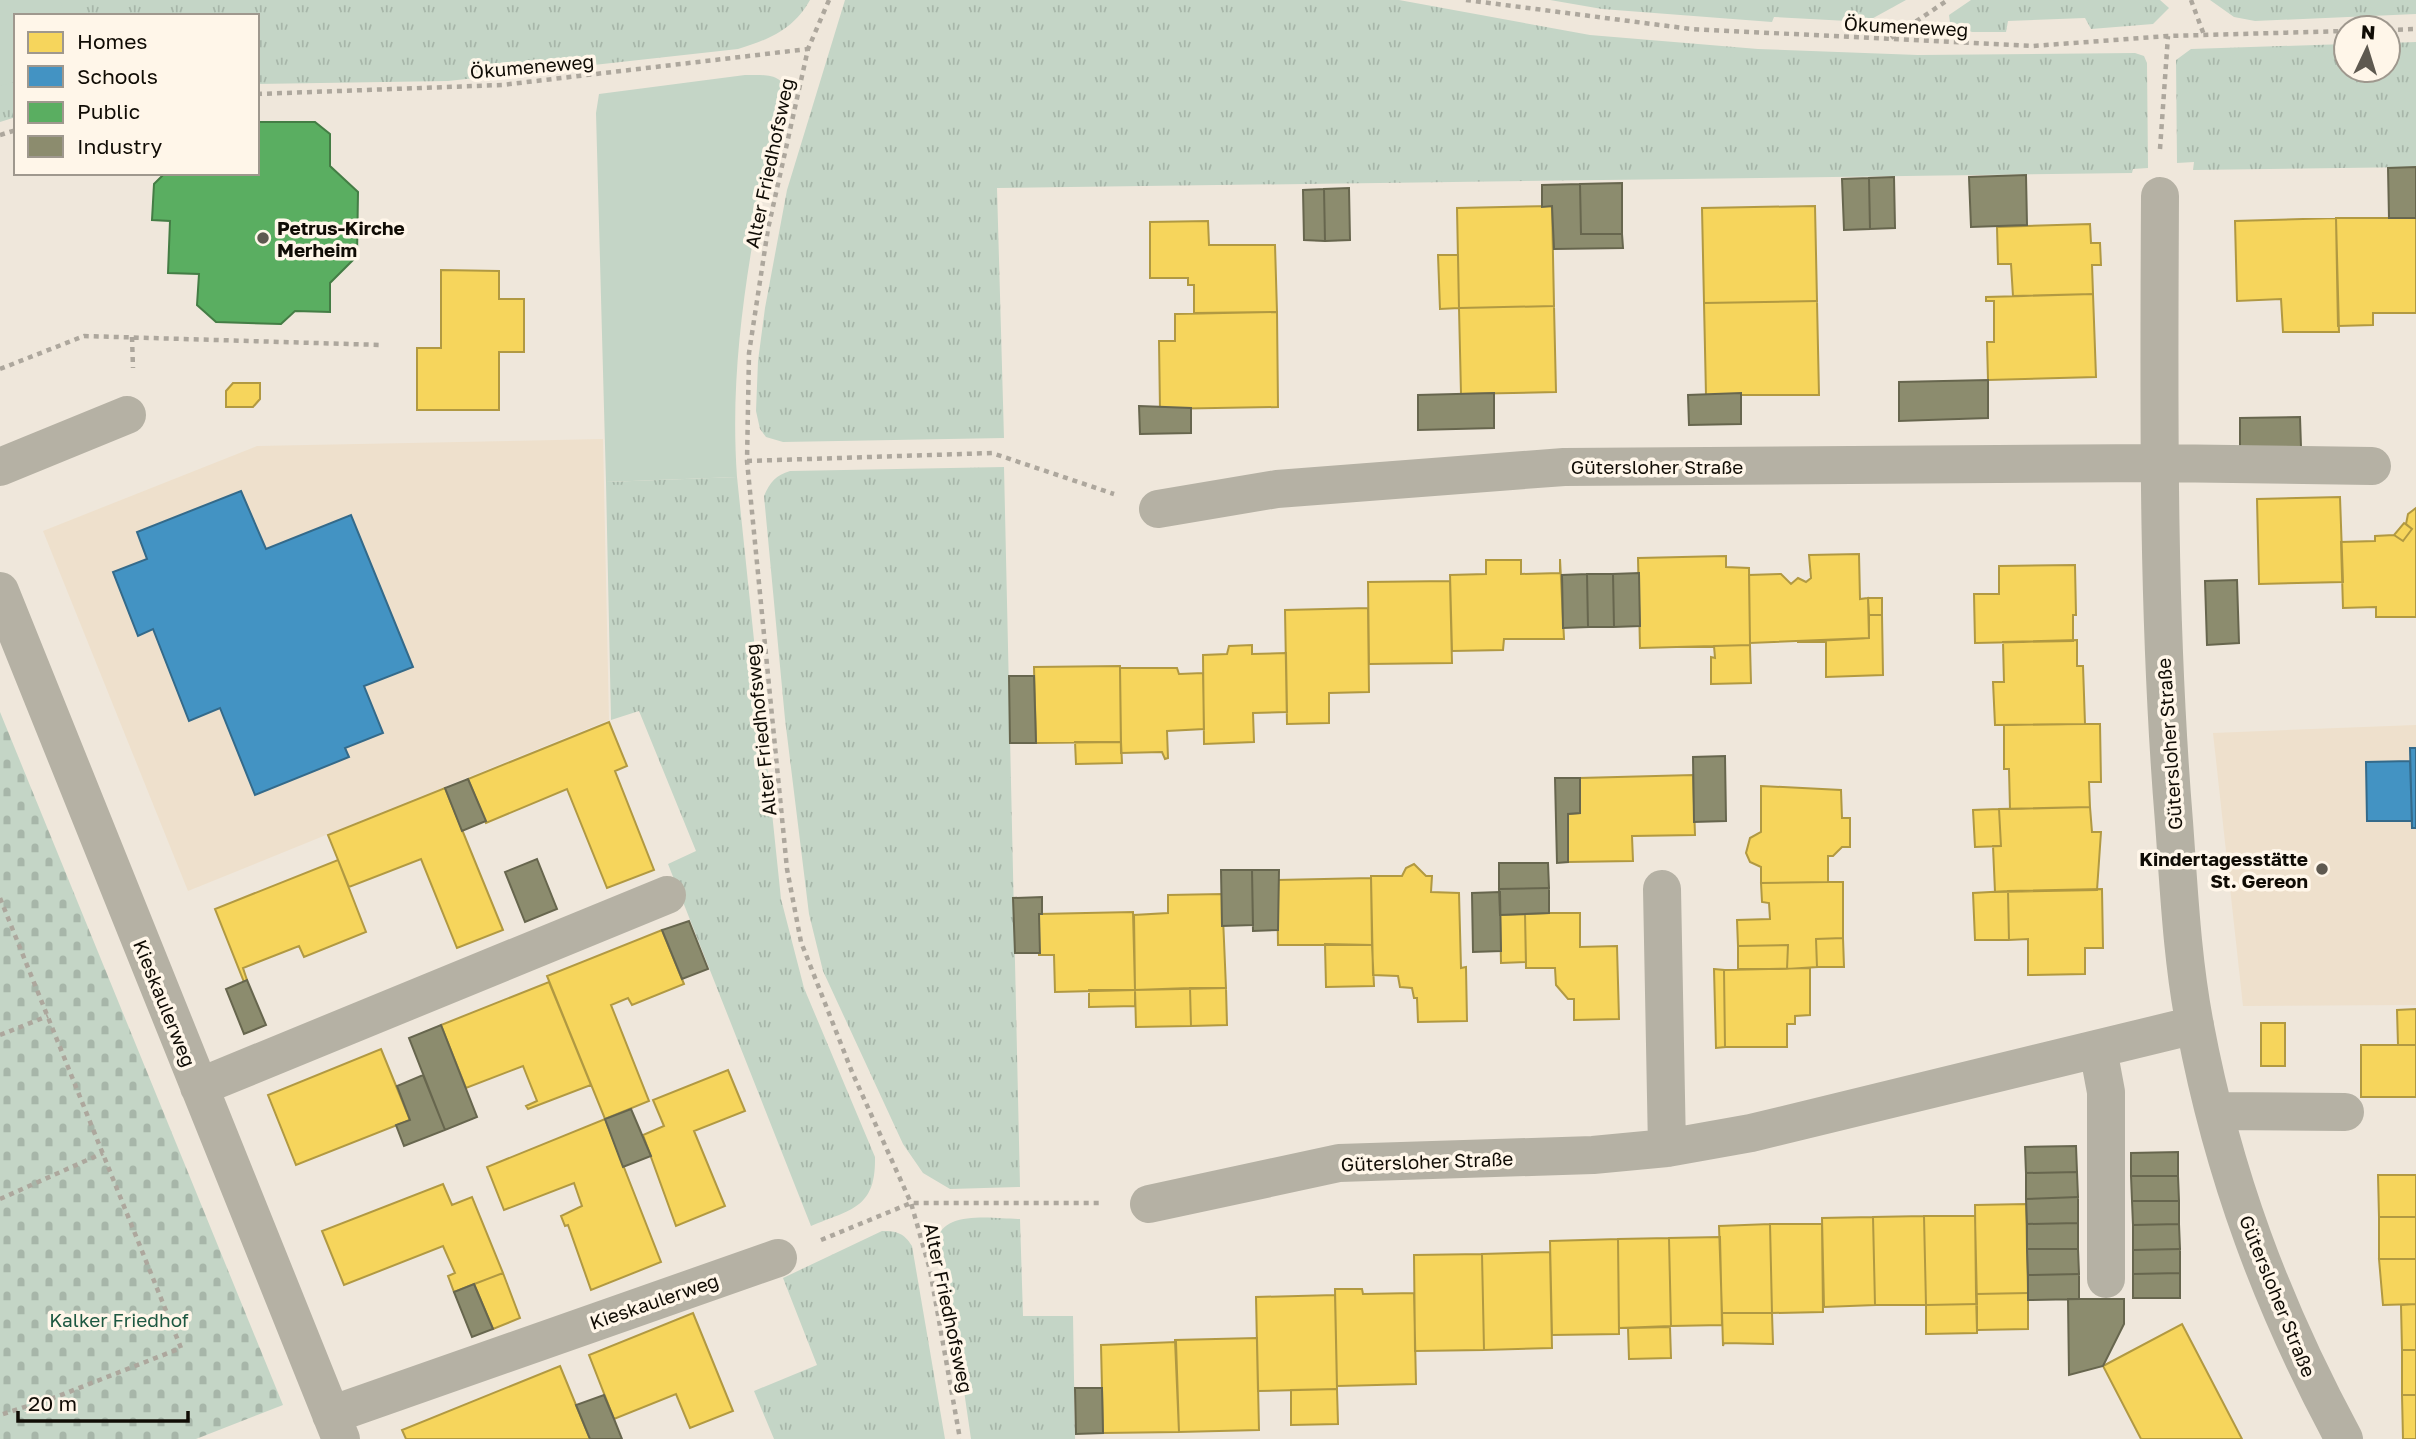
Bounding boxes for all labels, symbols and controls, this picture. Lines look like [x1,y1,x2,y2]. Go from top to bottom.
street label: Ökumeneweg [1843,11,1969,41]
legend [14,14,259,175]
north arrow [2332,14,2402,84]
text: N [2360,20,2376,44]
text: Homes [77,28,147,54]
street label: Ökumeneweg [469,49,595,83]
text: Schools [77,63,158,89]
street label: Alter Friedhofsweg [740,76,798,250]
text: Public [77,98,140,124]
text: Industry [77,133,162,159]
place label: Petrus-Kirche Merheim [277,216,405,261]
marker: Petrus-Kirche Merheim [255,230,271,246]
street label: Gütersloher Straße [1571,455,1743,478]
street label: Alter Friedhofsweg [740,643,780,817]
street label: Gütersloher Straße [2152,657,2186,831]
place label: Kindertagesstätte St. Gereon [2139,847,2308,892]
marker: Kindertagesstätte St. Gereon [2314,861,2330,877]
street label: Kieskaulerweg [129,936,201,1070]
street label: Gütersloher Straße [1340,1146,1514,1176]
street label: Gütersloher Straße [2235,1212,2321,1380]
street label: Alter Friedhofsweg [920,1221,978,1395]
street label: Kieskaulerweg [587,1268,721,1334]
park label: Kalker Friedhof [49,1308,189,1331]
scale bar [18,1380,187,1424]
text: 20 m [28,1390,77,1416]

